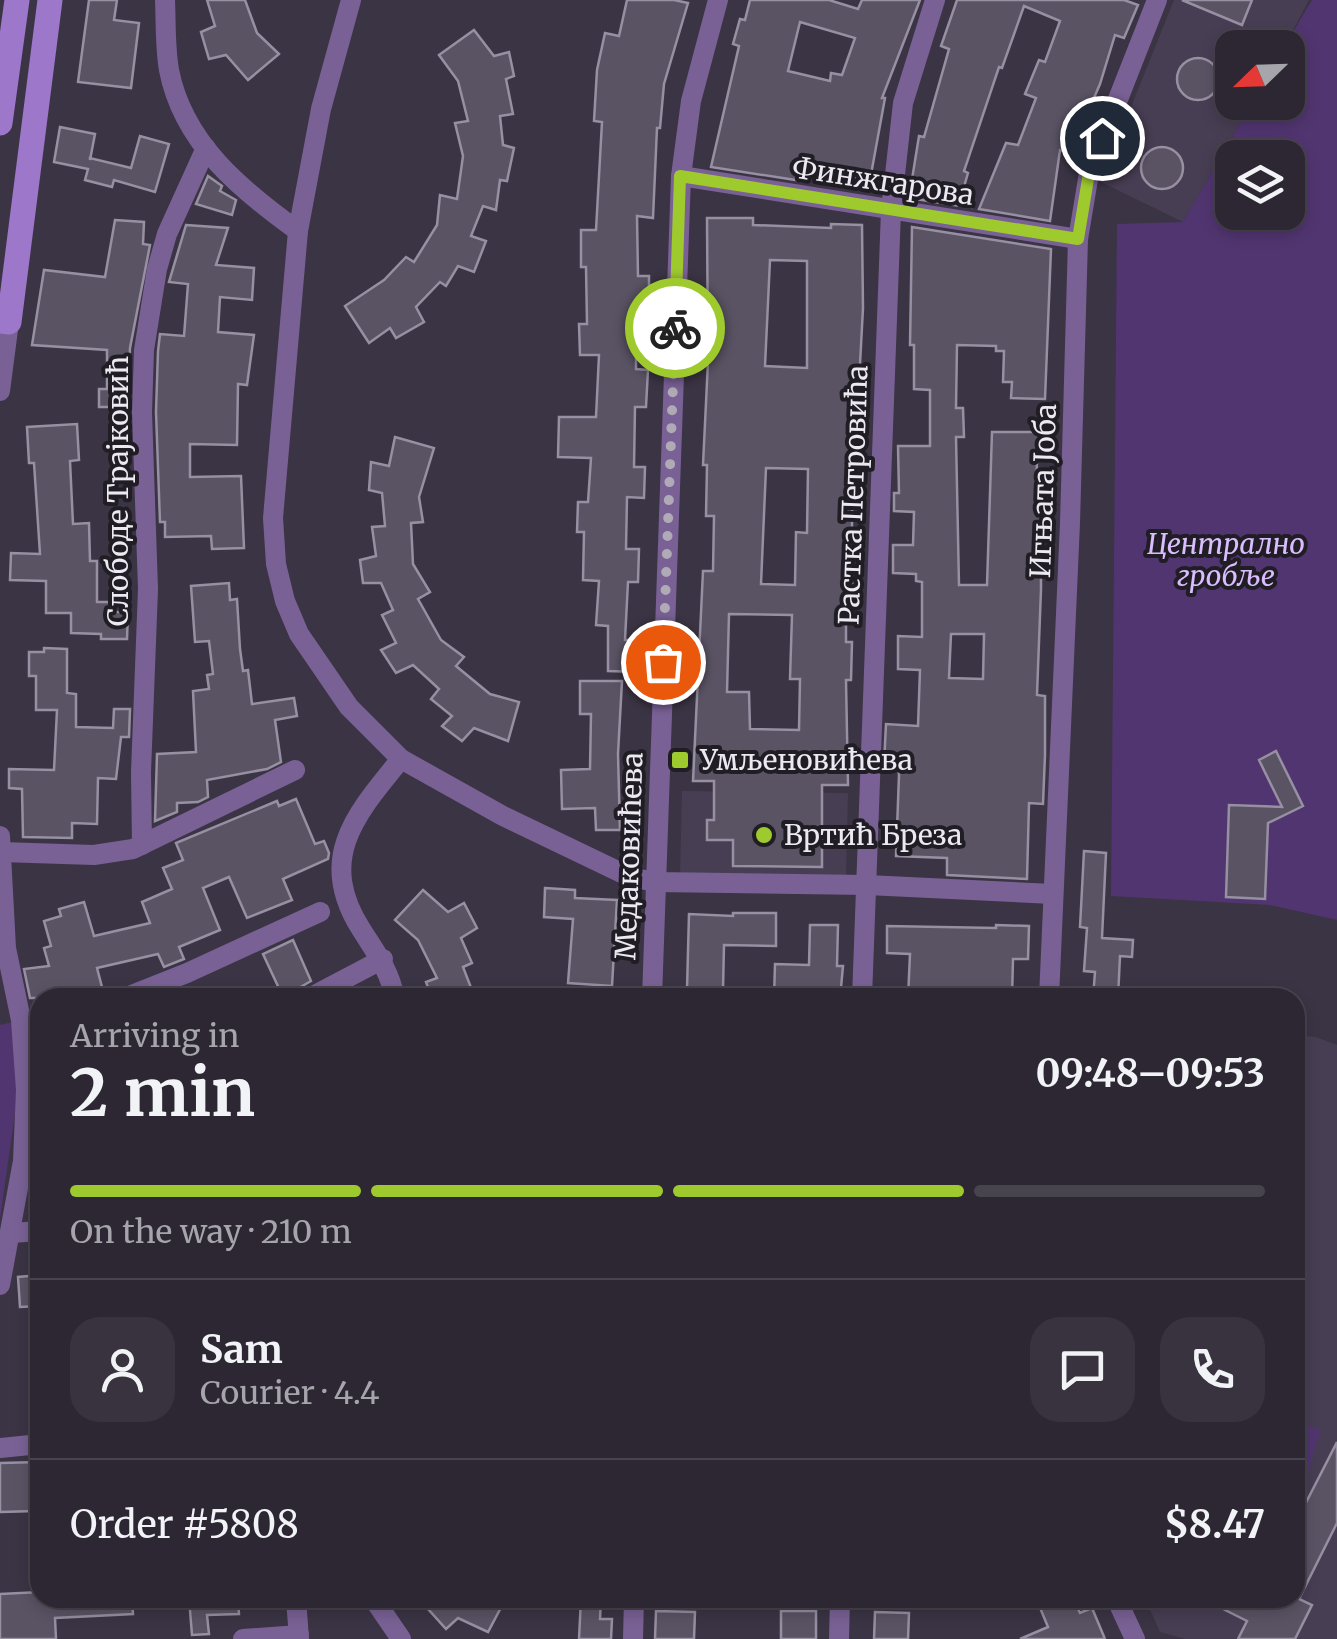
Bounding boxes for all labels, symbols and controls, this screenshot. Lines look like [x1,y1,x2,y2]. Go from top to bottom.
north arrow [1215,30,1305,120]
map controls [1215,30,1305,230]
pin [1060,96,1145,181]
icon: home [1075,111,1130,166]
button: layers [1215,140,1305,230]
street label: Финжгарова [790,149,976,213]
courier [625,278,725,378]
icon: bike [648,301,703,356]
street label: Слободе Трајковић [100,356,136,626]
street label: Растка Петровића [830,365,876,625]
street label: Игњата Јоба [1022,403,1064,579]
park label: Централно гробље [1147,526,1305,594]
pin [621,620,706,705]
icon: bag [636,635,691,690]
place label: Умљеновићева [699,742,913,778]
marker: Умљеновићева [669,749,691,771]
street label: Медаковићева [607,751,651,961]
place label: Вртић Бреза [784,817,962,853]
marker: Вртић Бреза [753,824,775,846]
text: Arriving in [70,1016,239,1056]
text: 09:48–09:53 [1035,1050,1265,1097]
text: 2 min [70,1052,255,1134]
text: On the way · 210 m [70,1212,352,1252]
button: person [70,1317,175,1422]
button: chat [1030,1317,1135,1422]
button: phone [1160,1317,1265,1422]
text: Sam [200,1326,283,1373]
text: Courier · 4.4 [200,1373,380,1413]
text: Order #5808 [70,1501,299,1548]
text: $8.47 [1164,1501,1265,1548]

